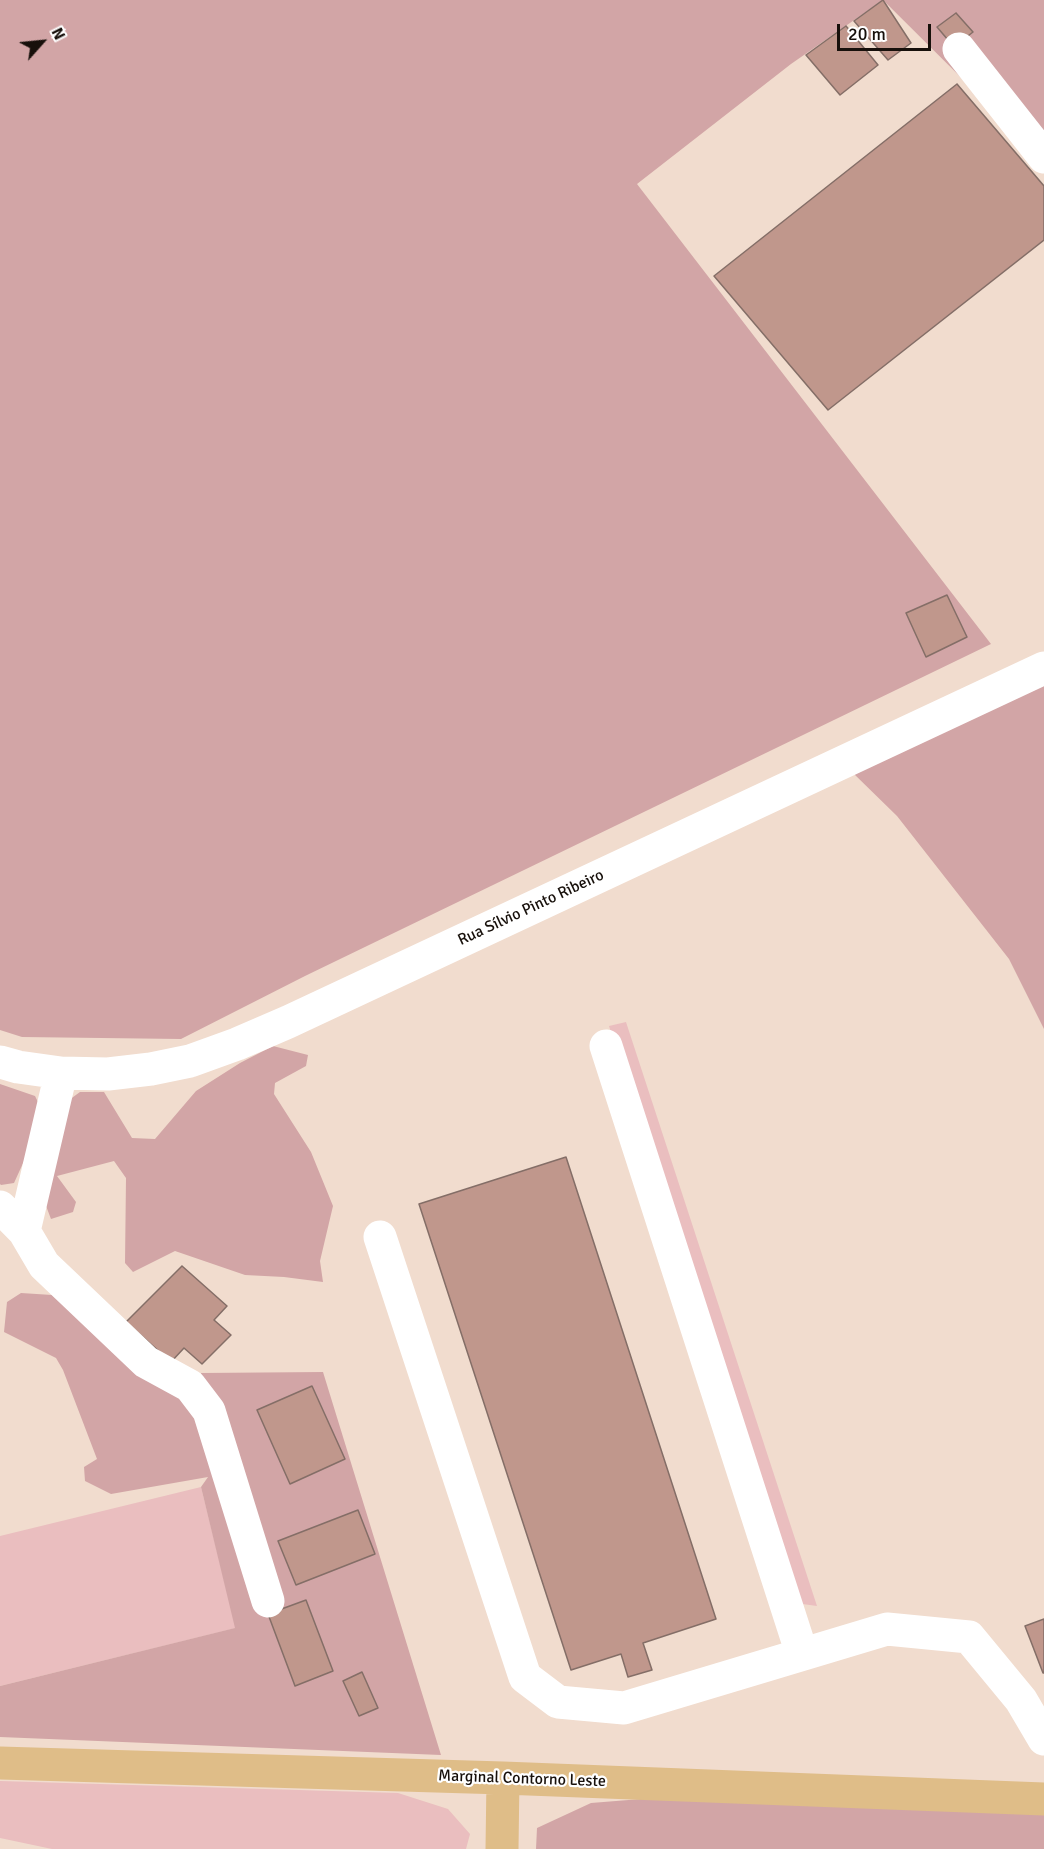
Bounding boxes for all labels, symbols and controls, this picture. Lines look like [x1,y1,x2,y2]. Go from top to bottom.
north arrow [12,12,72,72]
scale bar [840,12,934,50]
text: 20 m [848,23,886,45]
text: N [47,24,69,43]
street label: Rua Sílvio Pinto Ribeiro [455,866,607,950]
street label: Marginal Contorno Leste [438,1766,606,1792]

